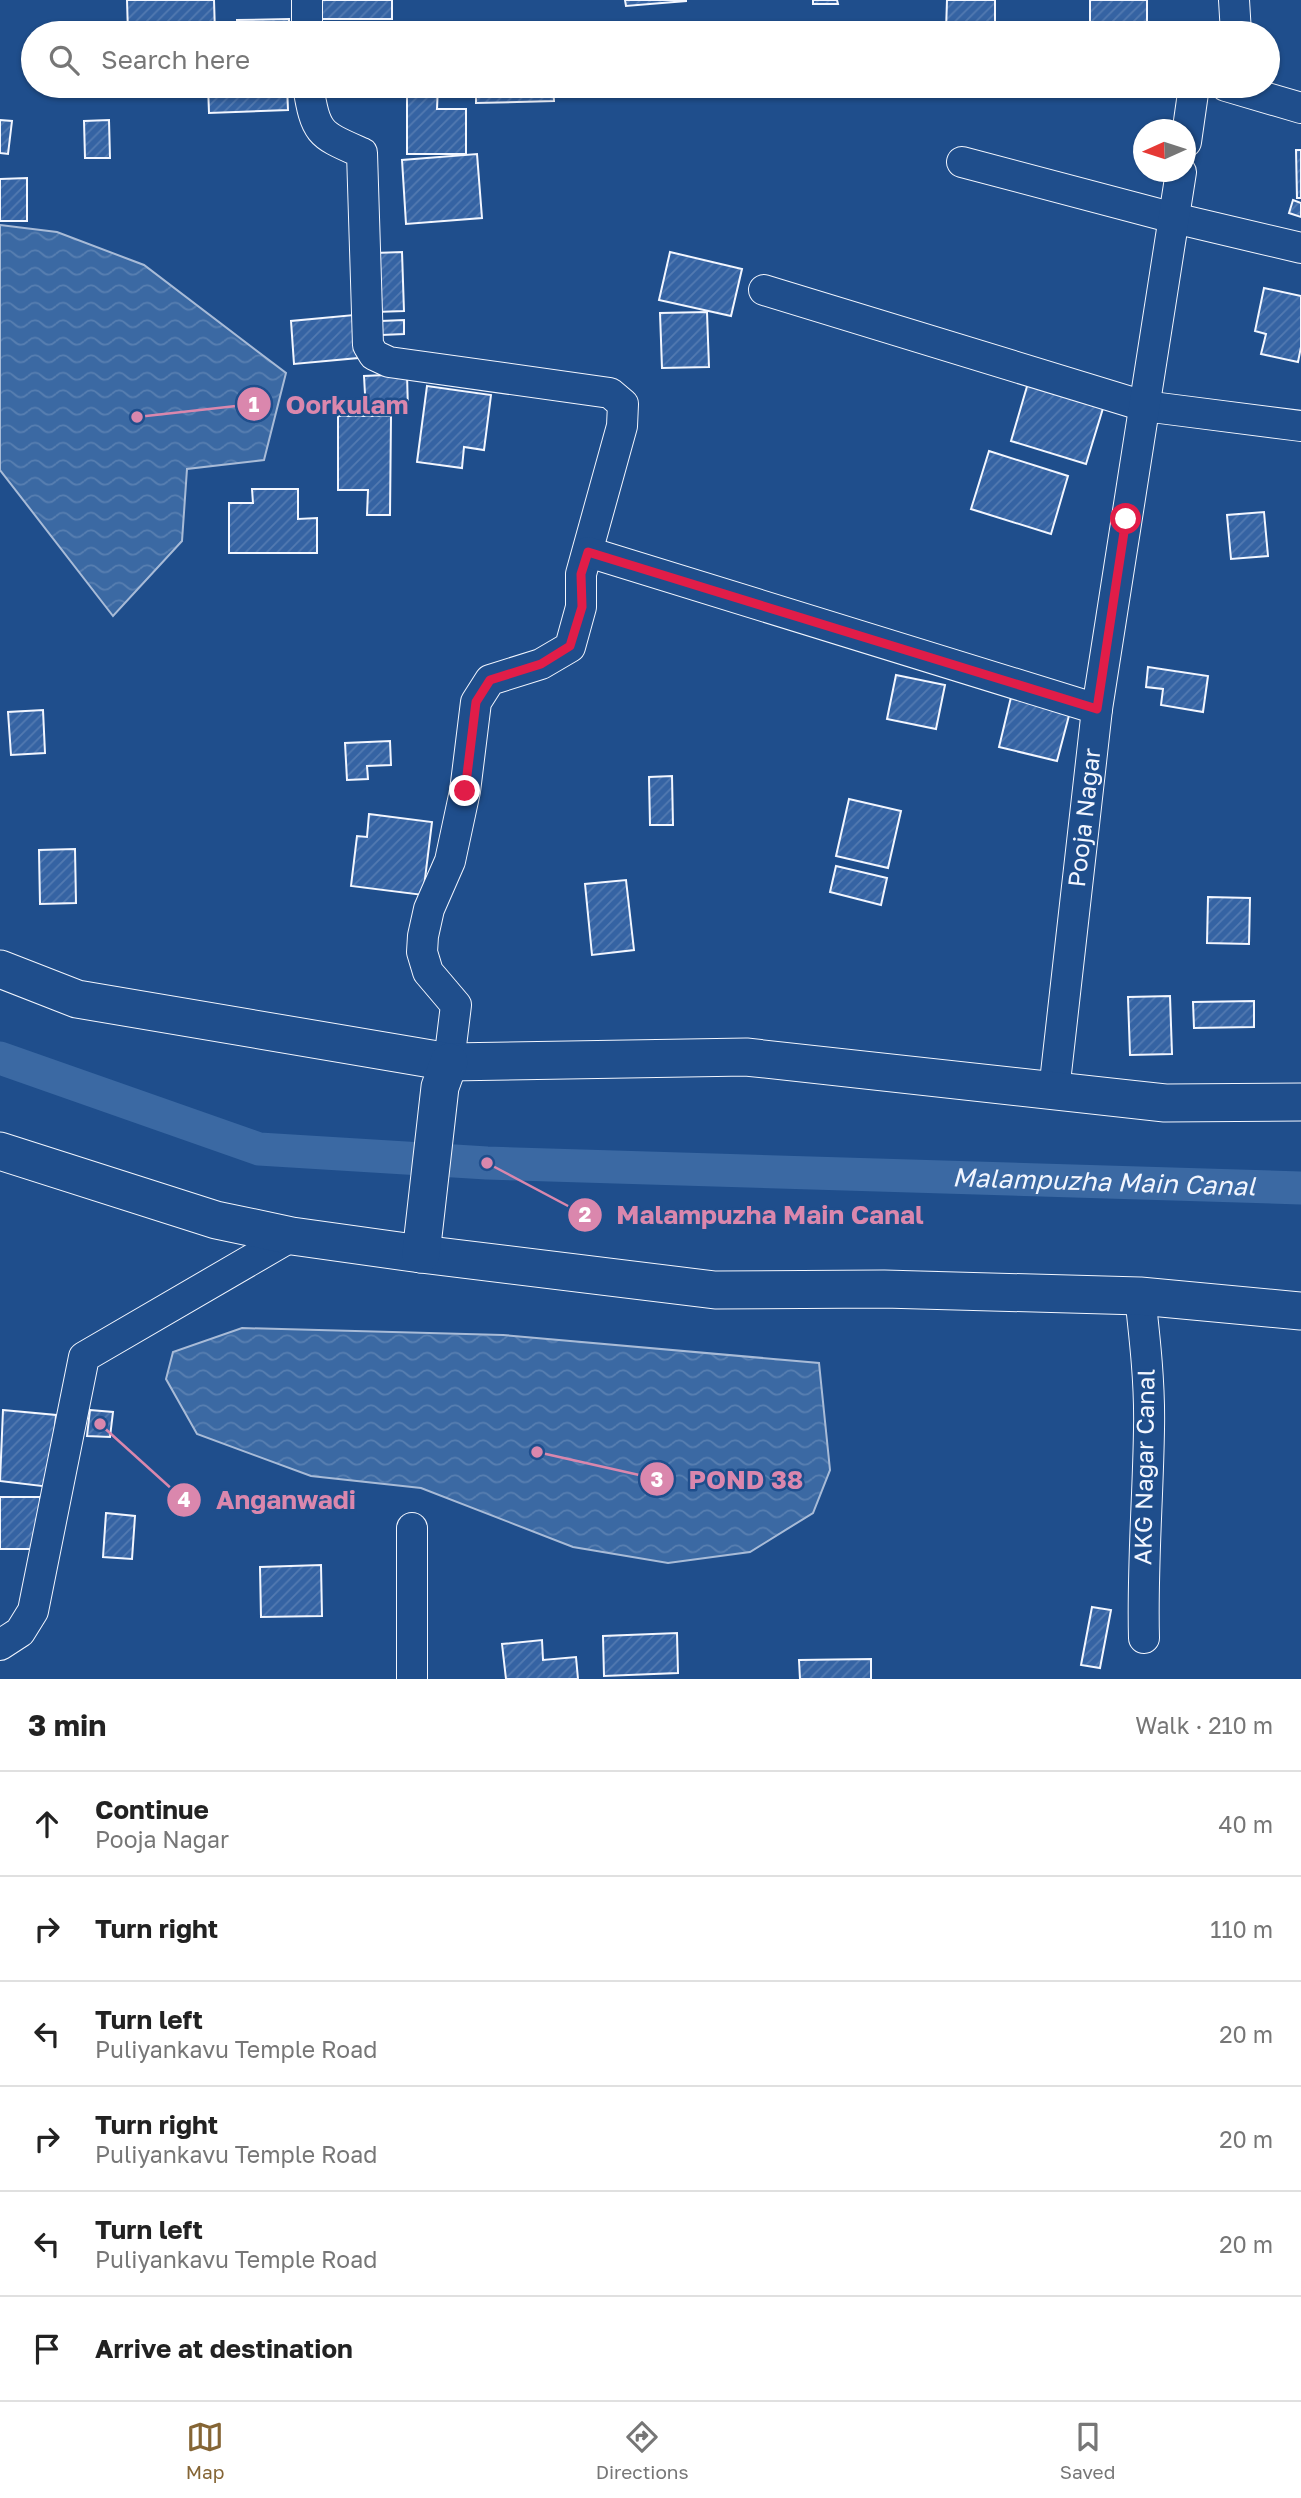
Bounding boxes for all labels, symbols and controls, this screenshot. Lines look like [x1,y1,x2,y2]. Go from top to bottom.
search box [21,21,1280,98]
icon: search [45,41,83,79]
text: Search here [101,44,250,75]
north arrow [1133,119,1196,182]
callout: Oorkulam [237,381,422,428]
text: Oorkulam [286,389,408,420]
text: 1 [249,391,260,417]
route start [1110,503,1141,534]
street label: Pooja Nagar [1061,746,1105,889]
route end [449,775,480,806]
water label: Malampuzha Main Canal [952,1161,1257,1202]
callout: Malampuzha Main Canal [568,1191,938,1238]
text: Malampuzha Main Canal [616,1199,924,1230]
text: 2 [579,1201,592,1227]
street label: AKG Nagar Canal [1127,1369,1160,1565]
callout: POND 38 [640,1456,817,1503]
text: POND 38 [689,1464,803,1495]
text: 3 [651,1466,663,1492]
callout: Anganwadi [167,1476,370,1523]
text: Anganwadi [216,1484,356,1515]
text: 4 [177,1486,191,1512]
text: 3 min [28,1707,106,1743]
text: Walk · 210 m [1135,1711,1273,1739]
text: Continue [95,1794,209,1825]
icon: ahead [28,1805,66,1843]
text: 40 m [1219,1810,1273,1838]
text: Pooja Nagar [95,1825,229,1853]
icon: right [28,1910,66,1948]
text: Turn right [95,1913,218,1944]
text: 110 m [1210,1915,1273,1943]
text: Turn left [95,2004,203,2035]
icon: left [28,2015,66,2053]
text: 20 m [1219,2020,1273,2048]
text: Puliyankavu Temple Road [95,2035,377,2063]
text: Turn right [95,2109,218,2140]
icon: right [28,2120,66,2158]
text: 20 m [1219,2125,1273,2153]
text: Puliyankavu Temple Road [95,2140,377,2168]
text: Turn left [95,2214,203,2245]
icon: left [28,2225,66,2263]
text: 20 m [1219,2230,1273,2258]
text: Puliyankavu Temple Road [95,2245,377,2273]
icon: arrive [28,2330,66,2368]
text: Arrive at destination [95,2333,353,2364]
tab: Map [186,2418,224,2483]
tab: Directions [596,2418,689,2483]
tab: Saved [1060,2418,1115,2483]

